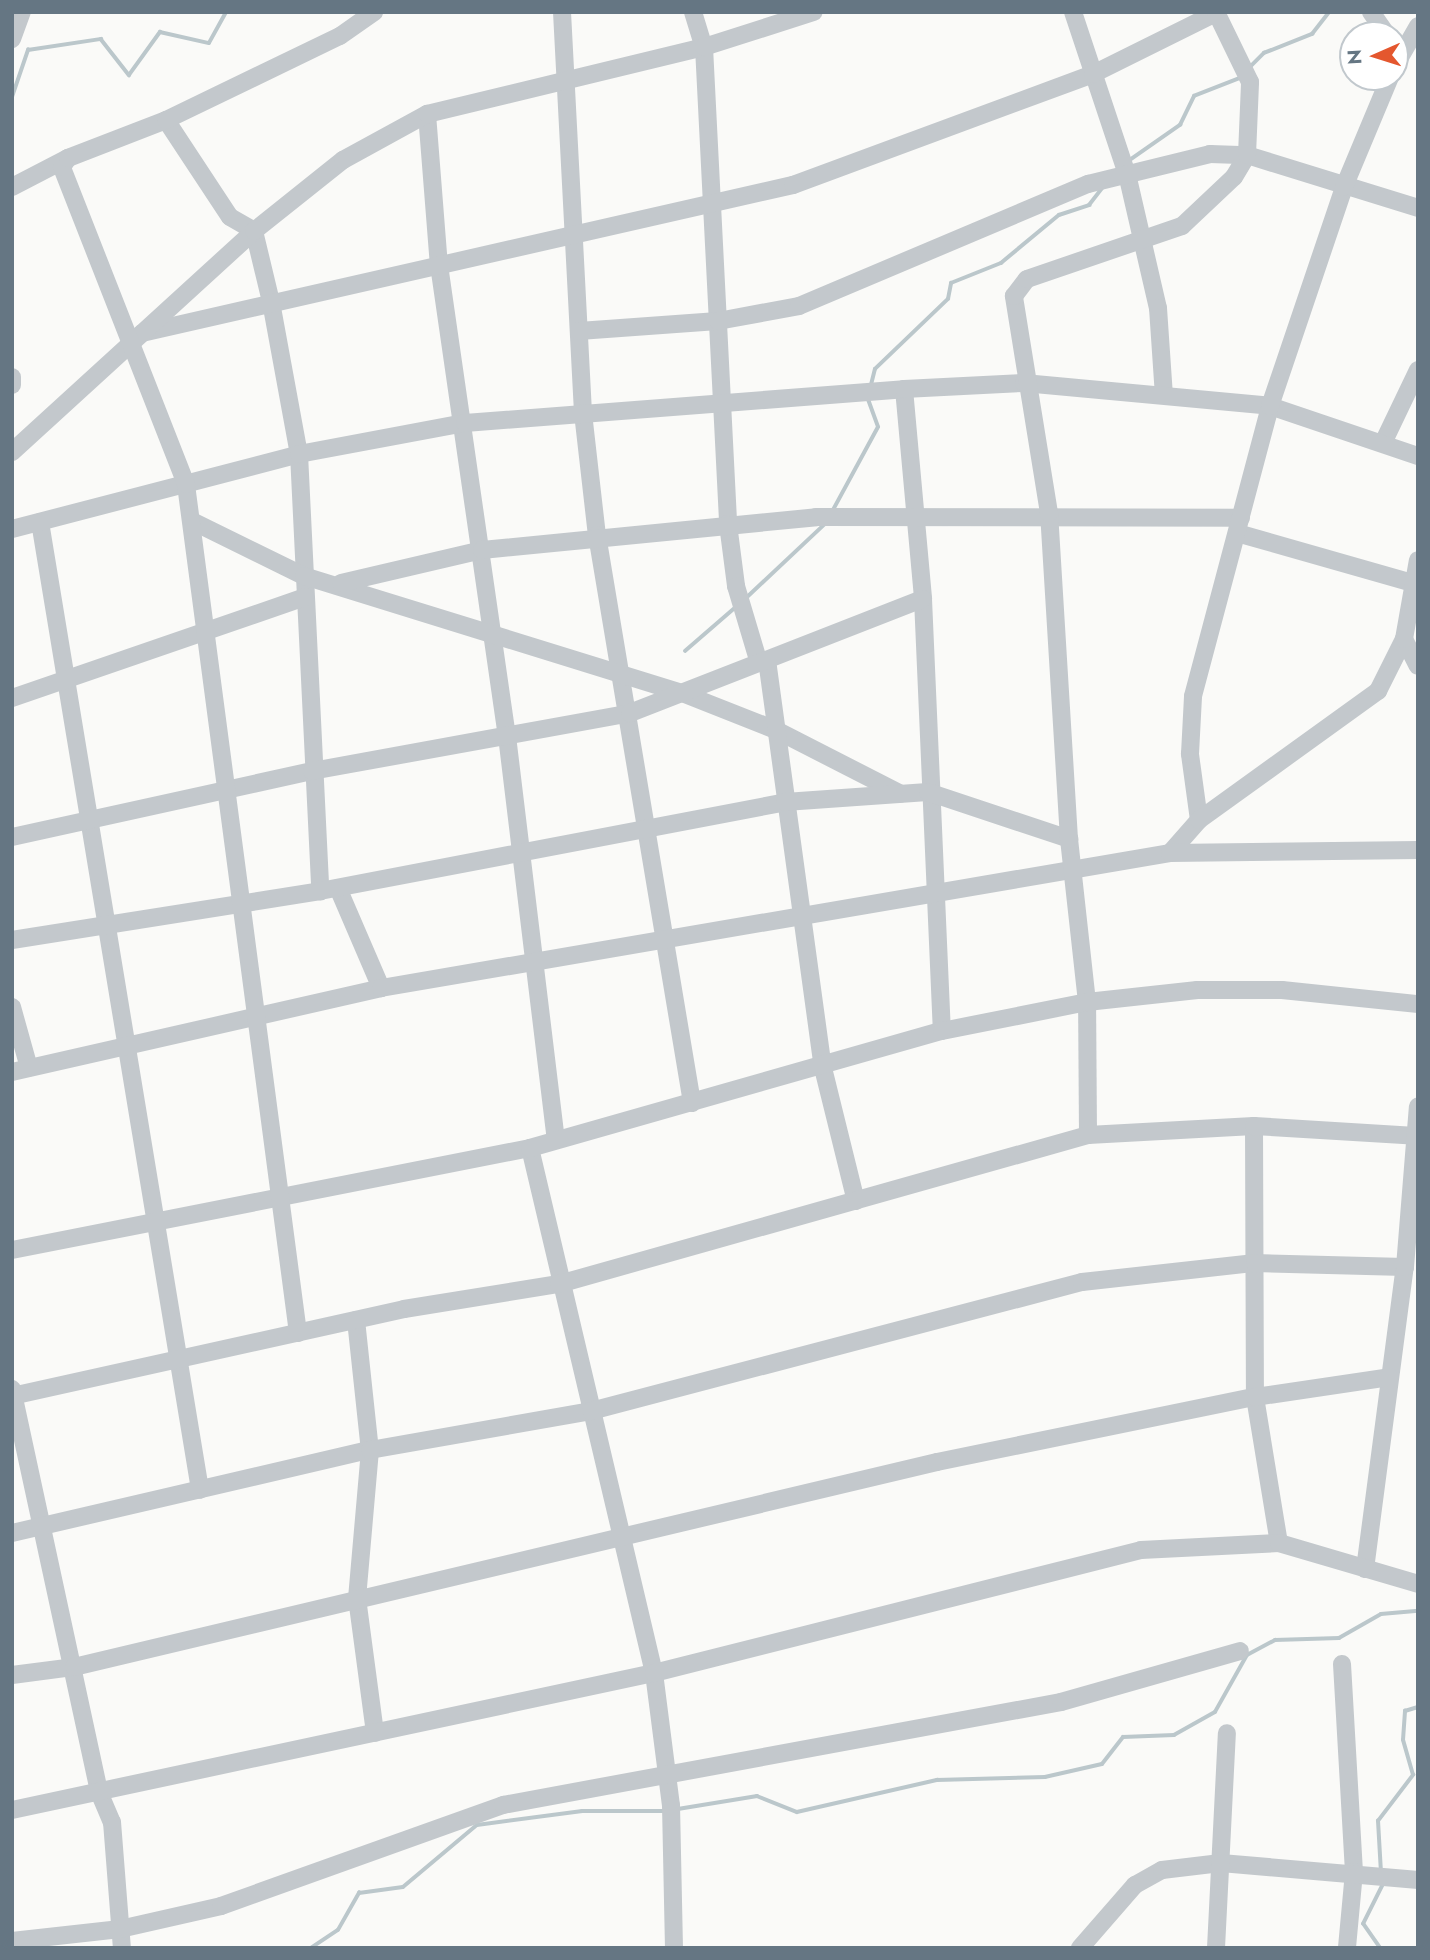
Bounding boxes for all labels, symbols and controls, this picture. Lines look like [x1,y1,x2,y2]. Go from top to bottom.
north arrow [1339,21,1409,91]
text: N [1341,49,1368,65]

